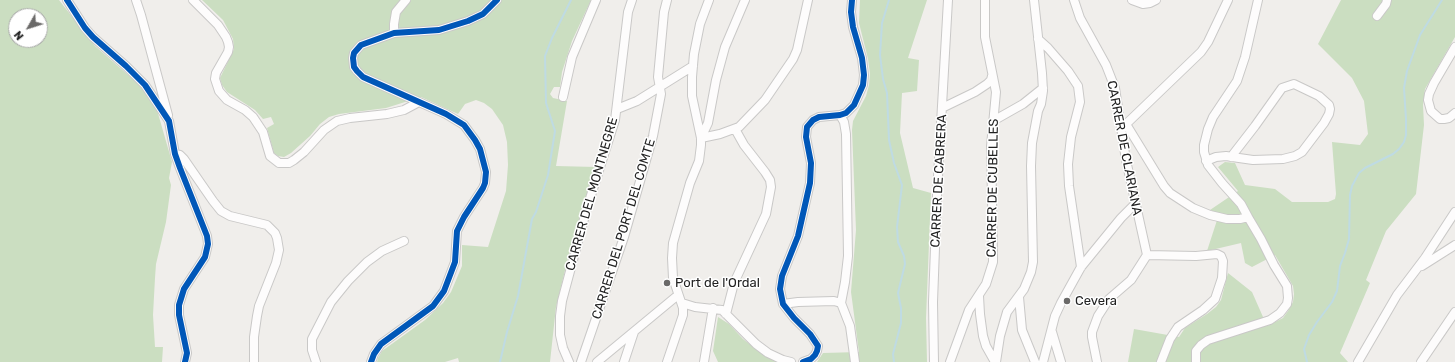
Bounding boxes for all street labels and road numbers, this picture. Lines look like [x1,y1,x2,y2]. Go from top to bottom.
street label: CARRER DE CLARIANA [1103,79,1145,217]
street label: CARRER DE CABRERA [928,114,950,248]
street label: CARRER DEL MONTNEGRE [563,115,621,273]
street label: CARRER DE CUBELLES [984,118,1002,258]
street label: CARRER DEL PORT DEL COMTE [589,137,659,321]

